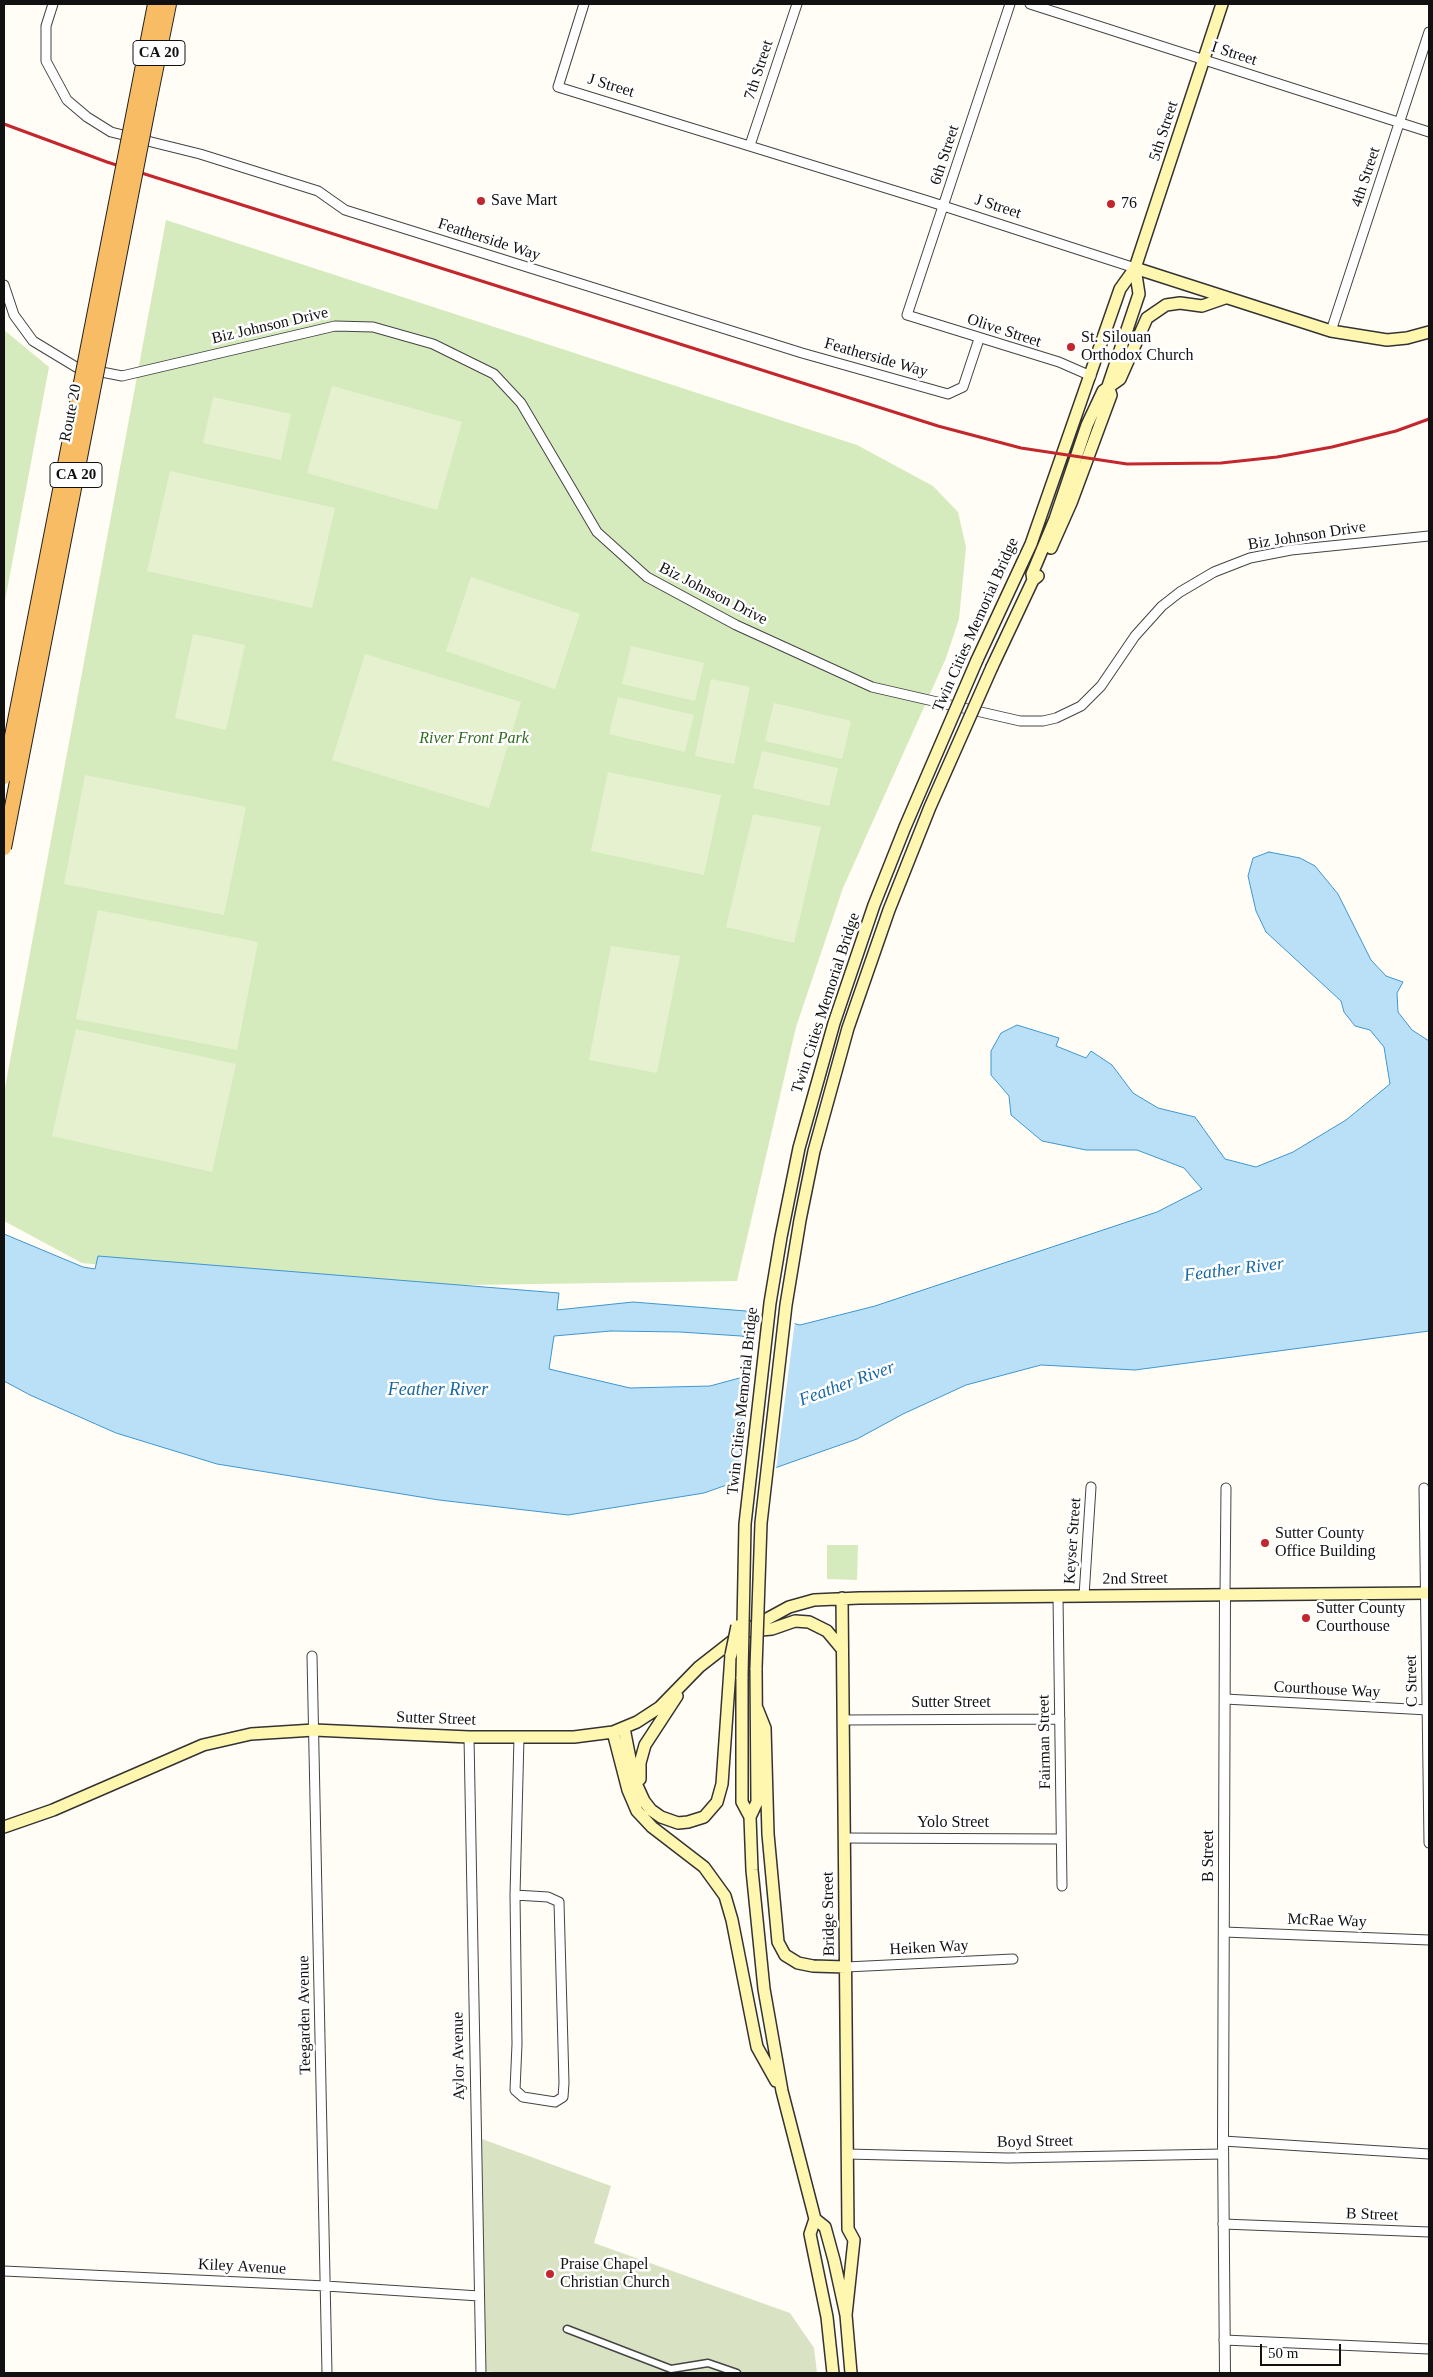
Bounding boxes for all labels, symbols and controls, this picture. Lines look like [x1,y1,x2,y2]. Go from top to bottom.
street label: 7th Street [740,38,778,102]
street label: I Street [1209,38,1259,70]
road number: CA 20 [133,40,185,66]
street label: J Street [585,70,637,102]
street label: 5th Street [1145,99,1183,163]
street label: 6th Street [926,123,964,187]
street label: 4th Street [1347,145,1385,209]
place label: Save Mart [491,191,557,211]
street label: J Street [972,191,1024,223]
place label: 76 [1121,194,1137,214]
marker: Save Mart [475,195,487,207]
marker: 76 [1105,198,1117,210]
street label: Featherside Way [435,214,543,266]
street label: Biz Johnson Drive [210,303,330,349]
street label: Olive Street [964,310,1044,352]
place label: St. Silouan Orthodox Church [1081,328,1193,366]
street label: Featherside Way [822,334,930,382]
marker: St. Silouan Orthodox Church [1065,341,1077,353]
street label: Route 20 [56,383,86,443]
road number: CA 20 [50,462,102,488]
street label: Biz Johnson Drive [1247,517,1367,555]
street label: Twin Cities Memorial Bridge [929,535,1023,715]
street label: Biz Johnson Drive [656,558,770,630]
park label: River Front Park [419,729,529,749]
street label: Twin Cities Memorial Bridge [788,910,864,1096]
water label: Feather River [1183,1253,1285,1287]
street label: Twin Cities Memorial Bridge [724,1306,762,1496]
water label: Feather River [796,1357,898,1411]
water label: Feather River [388,1379,488,1401]
street label: Keyser Street [1060,1497,1086,1585]
place label: Sutter County Office Building [1275,1524,1376,1562]
marker: Sutter County Office Building [1259,1537,1271,1549]
street label: 2nd Street [1102,1569,1168,1589]
place label: Sutter County Courthouse [1316,1599,1405,1637]
marker: Sutter County Courthouse [1300,1612,1312,1624]
street label: C Street [1402,1655,1422,1707]
street label: Courthouse Way [1273,1678,1381,1702]
street label: Sutter Street [911,1693,991,1713]
street label: Fairman Street [1035,1695,1055,1789]
street label: Sutter Street [396,1708,476,1730]
street label: Yolo Street [917,1813,989,1833]
street label: B Street [1199,1830,1219,1882]
street label: Bridge Street [819,1871,839,1957]
street label: McRae Way [1287,1910,1367,1932]
street label: Heiken Way [889,1936,969,1960]
street label: Teegarden Avenue [294,1955,316,2075]
street label: Aylor Avenue [449,2012,469,2100]
street label: Boyd Street [997,2132,1073,2152]
street label: B Street [1346,2204,1398,2226]
street label: Kiley Avenue [197,2255,287,2279]
place label: Praise Chapel Christian Church [560,2255,670,2293]
marker: Praise Chapel Christian Church [544,2268,556,2280]
scale bar [1263,2334,1344,2366]
text: 50 m [1268,2345,1298,2361]

